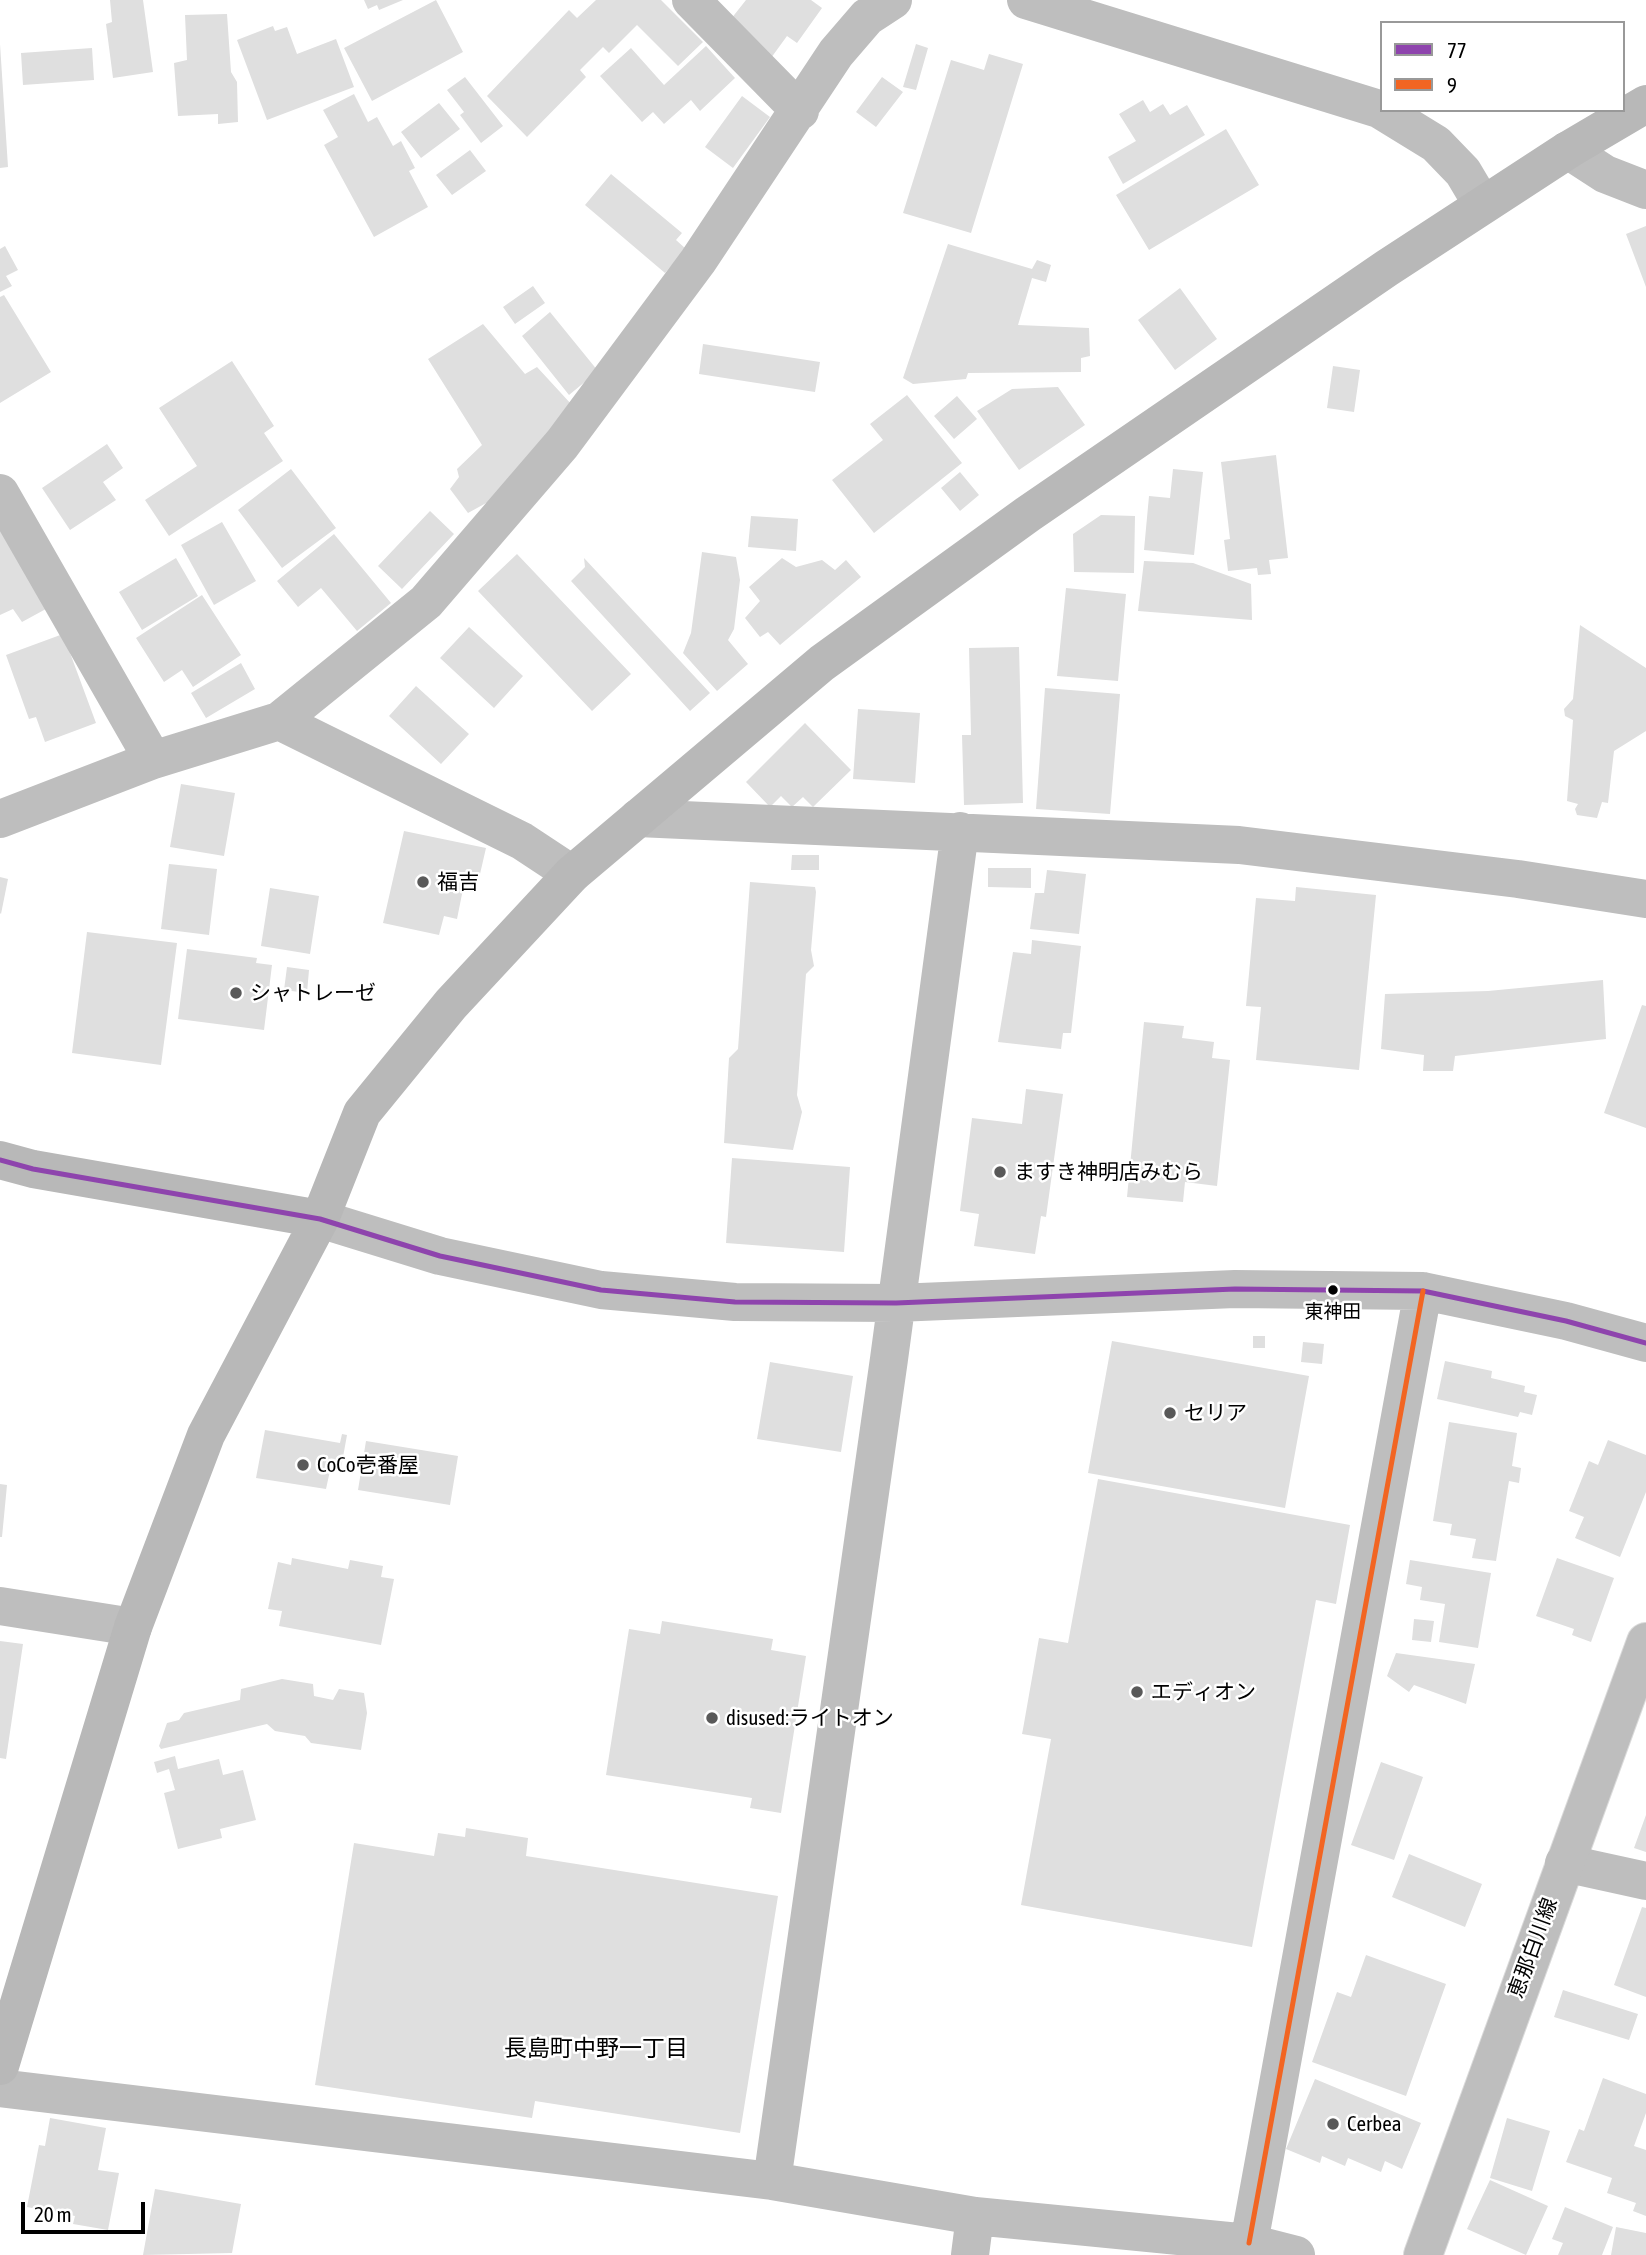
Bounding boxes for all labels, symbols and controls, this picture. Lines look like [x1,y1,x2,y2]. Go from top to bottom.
legend [1380,21,1625,112]
text: 77 [1447,38,1467,62]
text: 9 [1447,73,1457,97]
place label: 福吉 [437,869,479,895]
marker: 福吉 [415,874,431,890]
place label: シャトレーゼ [250,980,376,1006]
marker: シャトレーゼ [228,985,244,1001]
place label: ますき神明店みむら [1014,1159,1203,1185]
marker: ますき神明店みむら [992,1164,1008,1180]
marker: 東神田 [1326,1283,1340,1297]
place label: 東神田 [1305,1301,1361,1323]
place label: セリア [1184,1400,1247,1426]
marker: セリア [1162,1405,1178,1421]
place label: CoCo壱番屋 [317,1452,419,1478]
marker: CoCo壱番屋 [295,1457,311,1473]
place label: エディオン [1151,1679,1256,1705]
marker: エディオン [1129,1684,1145,1700]
place label: disused:ライトオン [726,1705,894,1731]
marker: disused:ライトオン [704,1710,720,1726]
street label: 恵那白川線 [1503,1894,1563,2002]
district label: 長島町中野一丁目 [504,2035,688,2063]
place label: Cerbea [1347,2111,1401,2137]
marker: Cerbea [1325,2116,1341,2132]
scale bar [24,2188,149,2232]
text: 20 m [34,2202,72,2226]

